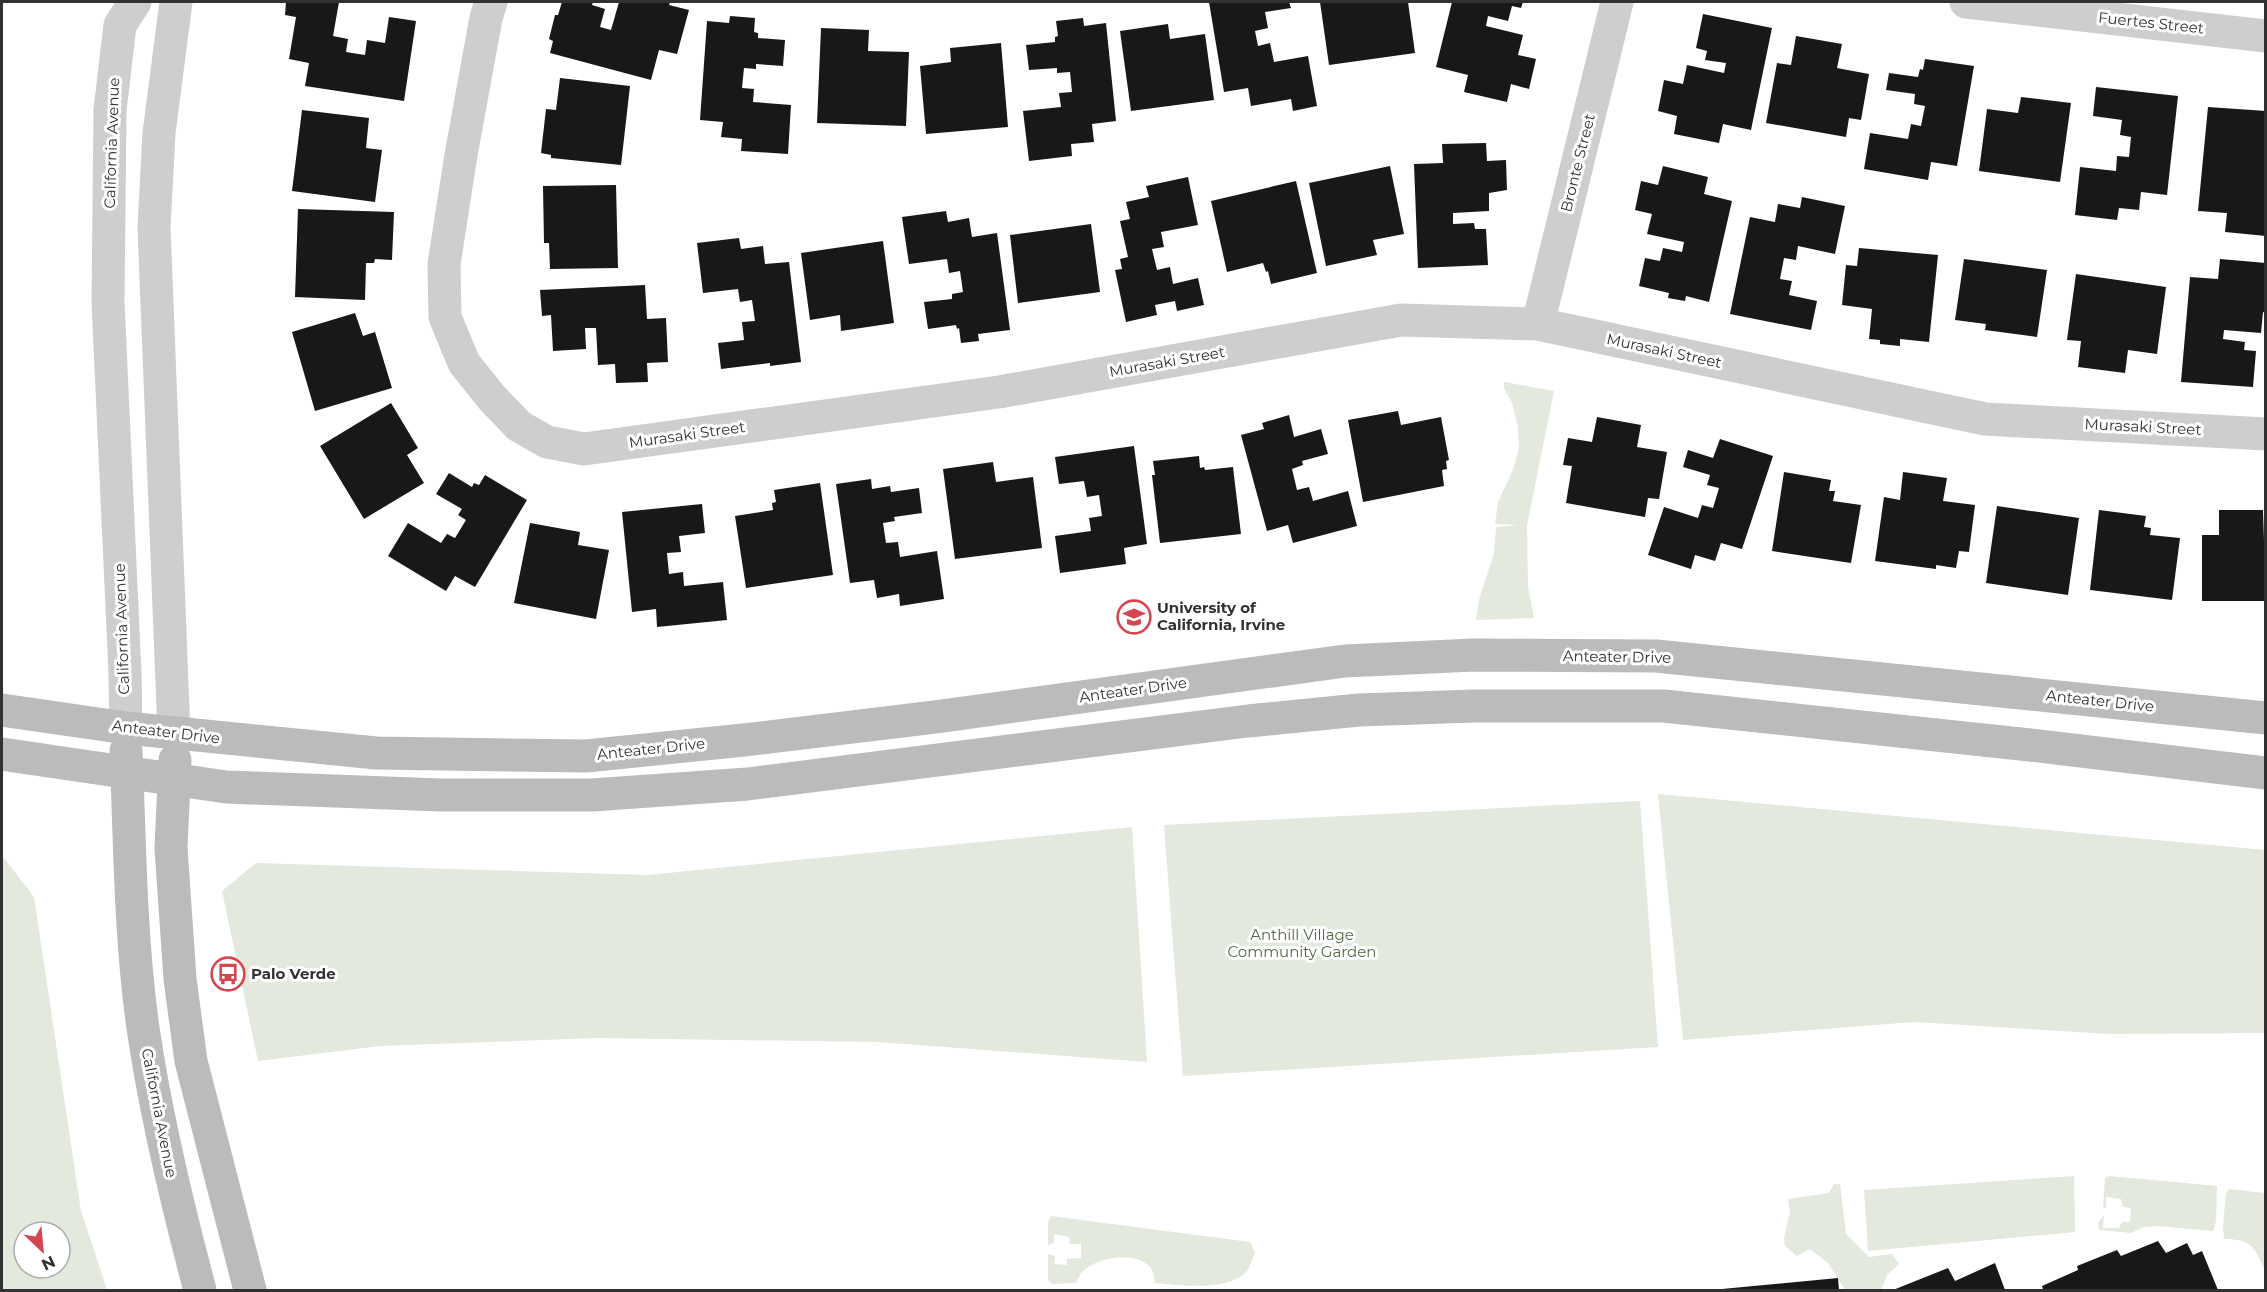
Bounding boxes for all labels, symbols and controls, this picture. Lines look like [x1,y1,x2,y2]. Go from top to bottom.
street label: Fuertes Street [2097,8,2205,37]
street label: California Avenue [100,77,123,209]
street label: Bronte Street [1556,112,1599,214]
street label: Murasaki Street [1605,329,1723,372]
street label: Murasaki Street [1108,342,1226,381]
street label: Murasaki Street [2084,414,2202,439]
street label: Murasaki Street [628,417,746,452]
street label: California Avenue [110,563,133,695]
place label: University of California, Irvine [1157,598,1285,634]
school or university icon: University of California, Irvine [1116,599,1152,635]
street label: Anteater Drive [1563,646,1671,667]
street label: Anteater Drive [1078,673,1188,706]
street label: Anteater Drive [2045,685,2155,716]
street label: Anteater Drive [111,715,221,748]
street label: Anteater Drive [596,733,706,764]
park label: Anthill Village Community Garden [1228,925,1376,961]
bus stop icon: Palo Verde [210,956,246,992]
place label: Palo Verde [251,964,336,983]
street label: California Avenue [138,1047,181,1179]
north arrow [12,1220,72,1280]
text: N [38,1252,58,1274]

